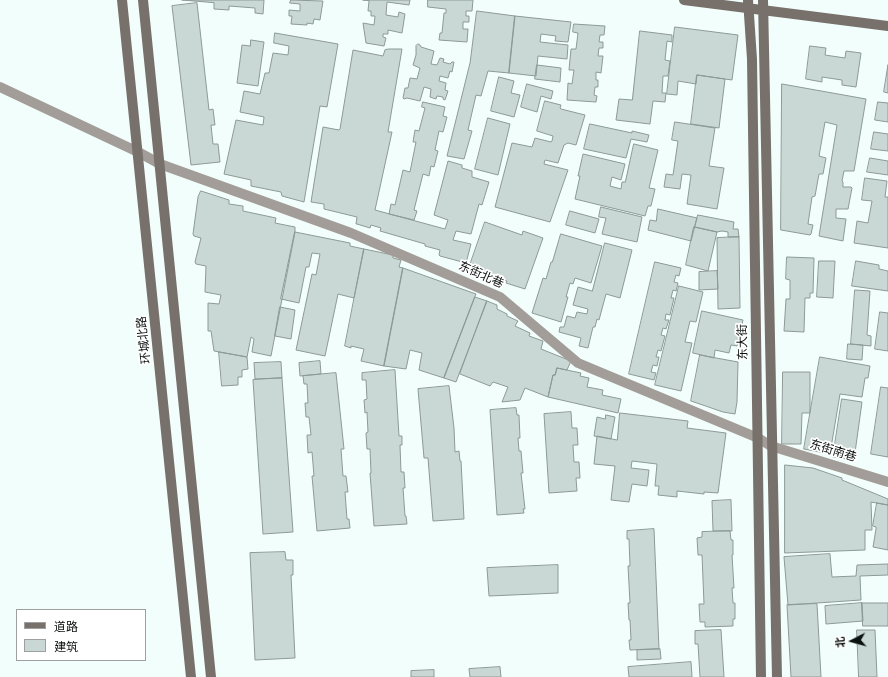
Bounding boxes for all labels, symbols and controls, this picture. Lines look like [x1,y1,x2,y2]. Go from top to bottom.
street label: 东街北巷 [456,259,506,291]
street label: 环城北路 [134,315,154,365]
street label: 东大街 [735,324,751,360]
street label: 东街南巷 [808,437,858,465]
legend [16,609,146,661]
text: 道路 [54,619,78,634]
north arrow [832,621,872,661]
text: 北 [833,636,848,648]
text: 建筑 [54,639,78,654]

